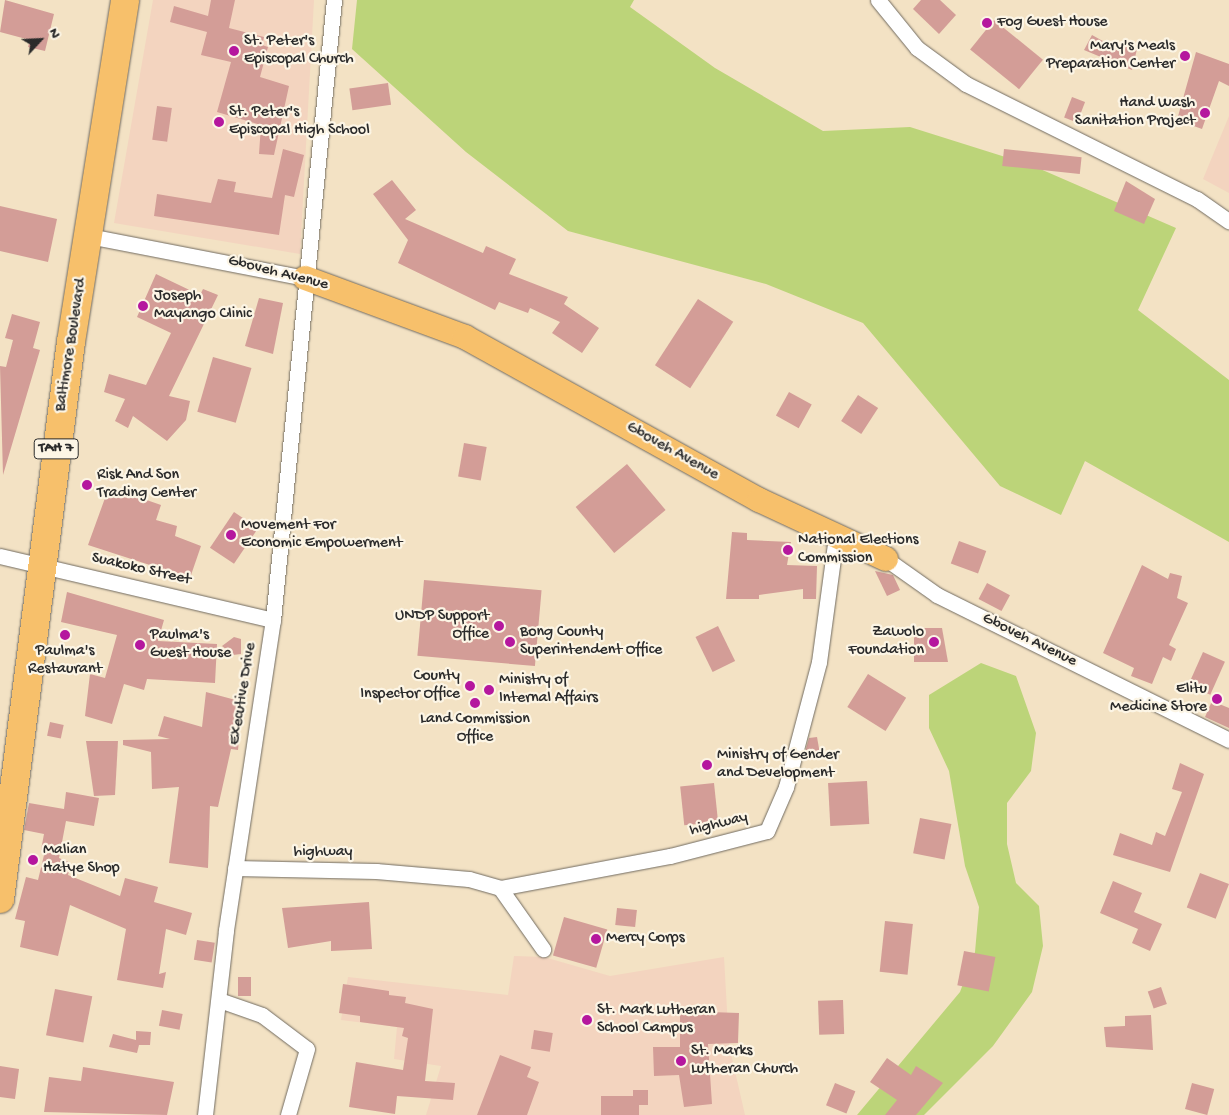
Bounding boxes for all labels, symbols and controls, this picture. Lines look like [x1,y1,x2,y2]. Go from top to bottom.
place label: Fog Guest House [997,13,1108,33]
north arrow [15,15,65,65]
marker: Fog Guest House [981,17,993,29]
text: N [44,26,64,41]
place label: St. Peter's Episcopal Church [244,32,353,70]
place label: Mary's Meals Preparation Center [1046,37,1175,75]
marker: St. Peter's Episcopal Church [228,45,240,57]
marker: Mary's Meals Preparation Center [1179,50,1191,62]
place label: Hand Wash Sanitation Project [1075,94,1195,132]
place label: St. Peter's Episcopal High School [229,103,370,141]
marker: Hand Wash Sanitation Project [1199,107,1211,119]
marker: St. Peter's Episcopal High School [213,116,225,128]
street label: Gboveh Avenue [226,252,330,296]
street label: Baltimore Boulevard [52,277,92,413]
place label: Joseph Mayango Clinic [154,287,252,325]
marker: Joseph Mayango Clinic [136,299,150,313]
street label: Gboveh Avenue [622,419,722,485]
road number: TAH 7 [34,436,78,462]
place label: Risk And Son Trading Center [97,466,196,504]
marker: Risk And Son Trading Center [81,479,93,491]
place label: Movement For Economic Empowerment [241,516,402,554]
marker: Movement For Economic Empowerment [225,529,237,541]
place label: National Elections Commission [798,531,918,569]
marker: National Elections Commission [782,544,794,556]
street label: Suakoko Street [90,549,192,591]
place label: UNDP Support Office [395,607,489,645]
street label: Gboveh Avenue [979,610,1079,672]
marker: UNDP Support Office [493,620,505,632]
place label: Bong County Superintendent Office [520,623,662,661]
place label: Zawolo Foundation [848,623,924,661]
place label: Paulma's Guest House [150,626,231,664]
marker: Paulma's Restaurant [59,629,71,641]
marker: Bong County Superintendent Office [504,636,516,648]
marker: Zawolo Foundation [928,636,940,648]
marker: Paulma's Guest House [134,639,146,651]
street label: Executive Drive [226,641,262,747]
place label: Paulma's Restaurant [28,642,102,680]
place label: County Inspector Office [360,667,460,705]
place label: Ministry of Internal Affairs [499,671,598,709]
marker: County Inspector Office [464,680,476,692]
place label: Elitu Medicine Store [1110,680,1207,718]
marker: Ministry of Internal Affairs [483,684,495,696]
marker: Elitu Medicine Store [1211,693,1223,705]
marker: Land Commission Office [469,697,481,709]
place label: Land Commission Office [420,710,530,748]
place label: Ministry of Gender and Development [717,746,839,784]
marker: Ministry of Gender and Development [701,759,713,771]
street label: highway [688,809,750,841]
place label: Malian Hatye Shop [43,841,120,879]
street label: highway [294,843,352,863]
marker: Malian Hatye Shop [27,854,39,866]
place label: Mercy Corps [606,929,685,949]
marker: Mercy Corps [590,933,602,945]
place label: St. Mark Lutheran School Campus [597,1001,715,1039]
marker: St. Mark Lutheran School Campus [581,1014,593,1026]
place label: St. Marks Lutheran Church [691,1042,798,1080]
marker: St. Marks Lutheran Church [675,1055,687,1067]

